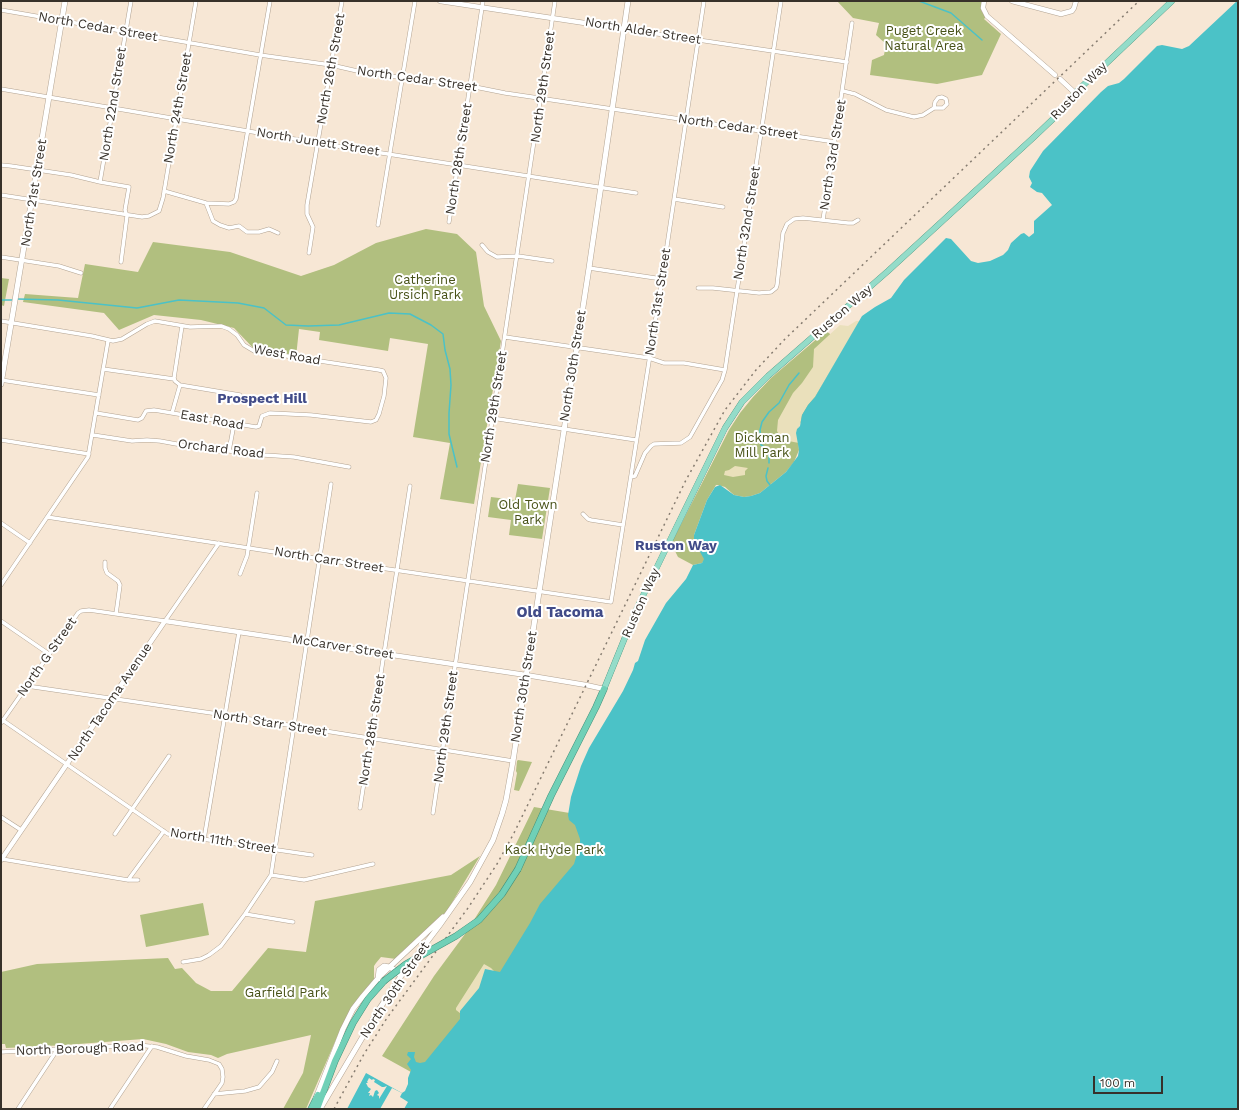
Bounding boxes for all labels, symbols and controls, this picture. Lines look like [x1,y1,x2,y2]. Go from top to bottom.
street label: North Cedar Street [37,9,159,45]
street label: North 26th Street [314,12,348,126]
street label: North Alder Street [584,14,702,48]
park label: Puget Creek Natural Area [884,23,964,54]
street label: North 29th Street [527,30,559,144]
street label: North 22nd Street [96,46,130,162]
street label: North 24th Street [161,51,195,165]
street label: Ruston Way [1047,59,1111,123]
street label: North Cedar Street [356,63,478,95]
street label: North 33rd Street [817,98,849,212]
street label: North 28th Street [442,102,476,216]
street label: North Cedar Street [677,111,799,143]
street label: North Junett Street [255,125,381,159]
street label: North 21st Street [18,138,50,248]
street label: North 32nd Street [730,165,764,281]
street label: North 31st Street [642,247,674,357]
park label: Catherine Ursich Park [389,272,461,303]
street label: Ruston Way [809,282,875,342]
street label: North 30th Street [556,309,590,423]
street label: West Road [252,341,322,369]
street label: North 29th Street [477,350,511,464]
district label: Prospect Hill [217,391,307,407]
street label: East Road [179,407,245,433]
park label: Dickman Mill Park [734,430,790,461]
street label: Orchard Road [177,436,265,462]
park label: Old Town Park [498,497,558,528]
district label: Ruston Way [635,538,717,554]
street label: North Carr Street [273,544,385,576]
street label: Ruston Way [619,566,663,640]
district label: Old Tacoma [516,604,604,622]
street label: North G Street [14,614,80,700]
street label: North 30th Street [507,630,541,744]
street label: McCarver Street [291,631,395,663]
street label: North Tacoma Avenue [65,640,155,764]
street label: North 29th Street [430,670,462,784]
street label: North 28th Street [355,673,389,787]
street label: North Starr Street [212,706,328,740]
street label: North 11th Street [169,825,277,857]
park label: Kack Hyde Park [504,842,604,858]
street label: North 30th Street [357,939,433,1041]
park label: Garfield Park [245,985,327,1001]
street label: North Borough Road [16,1039,144,1059]
scale bar [1095,1068,1165,1094]
text: 100 m [1100,1076,1135,1090]

